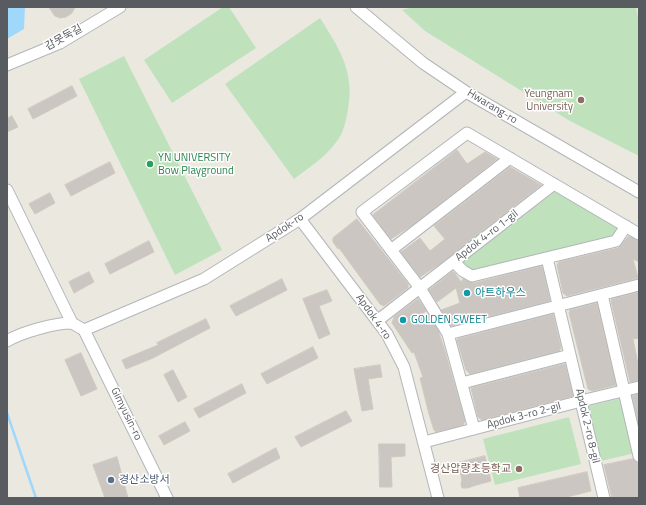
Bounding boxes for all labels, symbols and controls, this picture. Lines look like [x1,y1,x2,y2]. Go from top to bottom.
street label: 감못둑길 [43,22,85,54]
street label: Hwarang-ro [464,87,520,127]
place label: Yeungnam University [524,87,573,113]
marker: Yeungnam University [576,95,586,105]
place label: YN UNIVERSITY Bow Playground [158,151,234,177]
marker: YN UNIVERSITY Bow Playground [145,159,155,169]
street label: Apdok 4-ro 1-gil [453,207,521,265]
street label: Apdok-ro [263,210,307,246]
place label: 아트하우스 [475,286,526,300]
marker: 아트하우스 [462,288,472,298]
street label: Apdok 4-ro [353,292,393,342]
place label: GOLDEN SWEET [411,313,487,327]
marker: GOLDEN SWEET [398,315,408,325]
street label: Gimyusin-ro [108,385,144,443]
street label: Apdok 2-ro 8-gil [572,387,602,465]
street label: Apdok 3-ro 2-gil [486,400,562,432]
place label: 경산압량초등학교 [430,462,511,476]
marker: 경산압량초등학교 [514,464,524,474]
place label: 경산소방서 [119,473,170,487]
marker: 경산소방서 [106,475,116,485]

